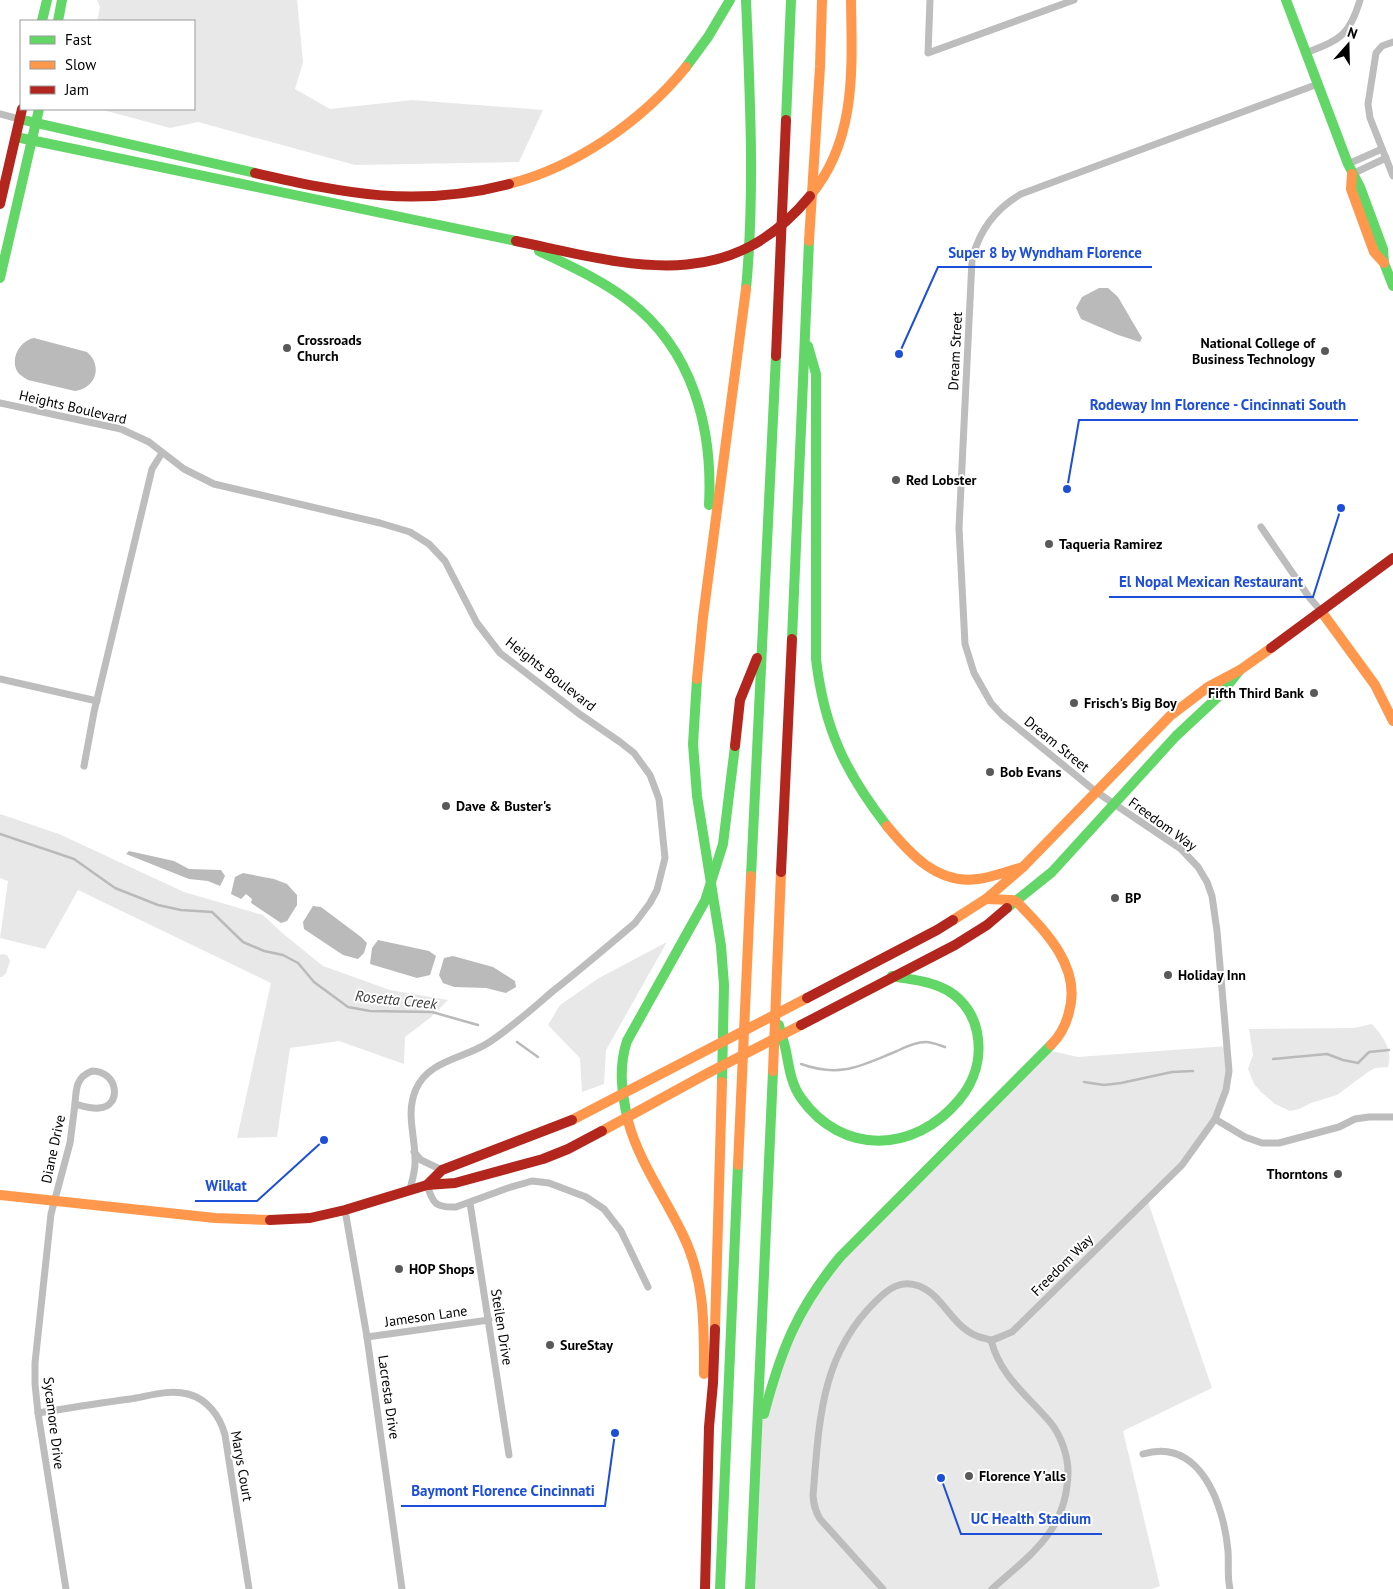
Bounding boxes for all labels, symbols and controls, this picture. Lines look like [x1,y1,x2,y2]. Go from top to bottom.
legend [20,20,195,110]
north arrow [1323,20,1373,70]
text: N [1345,23,1360,43]
text: Fast [65,30,92,49]
text: Slow [65,55,96,74]
text: Jam [64,80,89,99]
callout: Super 8 by Wyndham Florence [938,237,1152,267]
text: Super 8 by Wyndham Florence [948,243,1142,262]
street label: Dream Street [944,311,966,391]
place label: Crossroads Church [297,331,362,365]
place label: National College of Business Technology [1192,334,1316,368]
marker: Crossroads Church [281,342,293,354]
marker: National College of Business Technology [1319,345,1331,357]
street label: Heights Boulevard [17,386,129,428]
callout: Rodeway Inn Florence - Cincinnati South [1079,390,1358,420]
text: Rodeway Inn Florence - Cincinnati South [1090,395,1346,414]
place label: Red Lobster [906,471,977,489]
marker: Red Lobster [890,474,902,486]
place label: Taqueria Ramirez [1059,535,1163,553]
marker: Taqueria Ramirez [1043,538,1055,550]
callout: El Nopal Mexican Restaurant [1109,567,1313,597]
text: El Nopal Mexican Restaurant [1119,572,1304,591]
street label: Heights Boulevard [502,633,600,715]
place label: Fifth Third Bank [1208,684,1304,702]
marker: Fifth Third Bank [1308,687,1320,699]
place label: Frisch's Big Boy [1084,694,1177,712]
marker: Frisch's Big Boy [1068,697,1080,709]
street label: Dream Street [1021,712,1093,776]
place label: Bob Evans [1000,763,1061,781]
marker: Bob Evans [984,766,996,778]
street label: Freedom Way [1125,793,1201,855]
place label: Dave & Buster's [456,797,551,815]
marker: Dave & Buster's [440,800,452,812]
place label: BP [1125,889,1141,907]
marker: BP [1109,892,1121,904]
place label: Holiday Inn [1178,966,1246,984]
marker: Holiday Inn [1162,969,1174,981]
water label: Rosetta Creek [354,986,439,1013]
street label: Diane Drive [37,1113,69,1185]
place label: Thorntons [1266,1165,1328,1183]
marker: Thorntons [1332,1168,1344,1180]
callout: Wilkat [195,1171,257,1201]
text: Wilkat [205,1176,247,1195]
street label: Freedom Way [1027,1230,1097,1300]
place label: HOP Shops [409,1260,475,1278]
marker: HOP Shops [393,1263,405,1275]
street label: Steilen Drive [487,1288,517,1366]
street label: Jameson Lane [383,1301,468,1331]
place label: SureStay [560,1336,613,1354]
marker: SureStay [544,1339,556,1351]
street label: Lacresta Drive [374,1354,404,1440]
street label: Sycamore Drive [39,1376,69,1470]
street label: Marys Court [227,1429,257,1503]
place label: Florence Y'alls [979,1467,1066,1485]
marker: Florence Y'alls [963,1470,975,1482]
callout: Baymont Florence Cincinnati [401,1476,605,1506]
text: Baymont Florence Cincinnati [411,1481,595,1500]
callout: UC Health Stadium [961,1504,1102,1534]
text: UC Health Stadium [971,1509,1091,1528]

